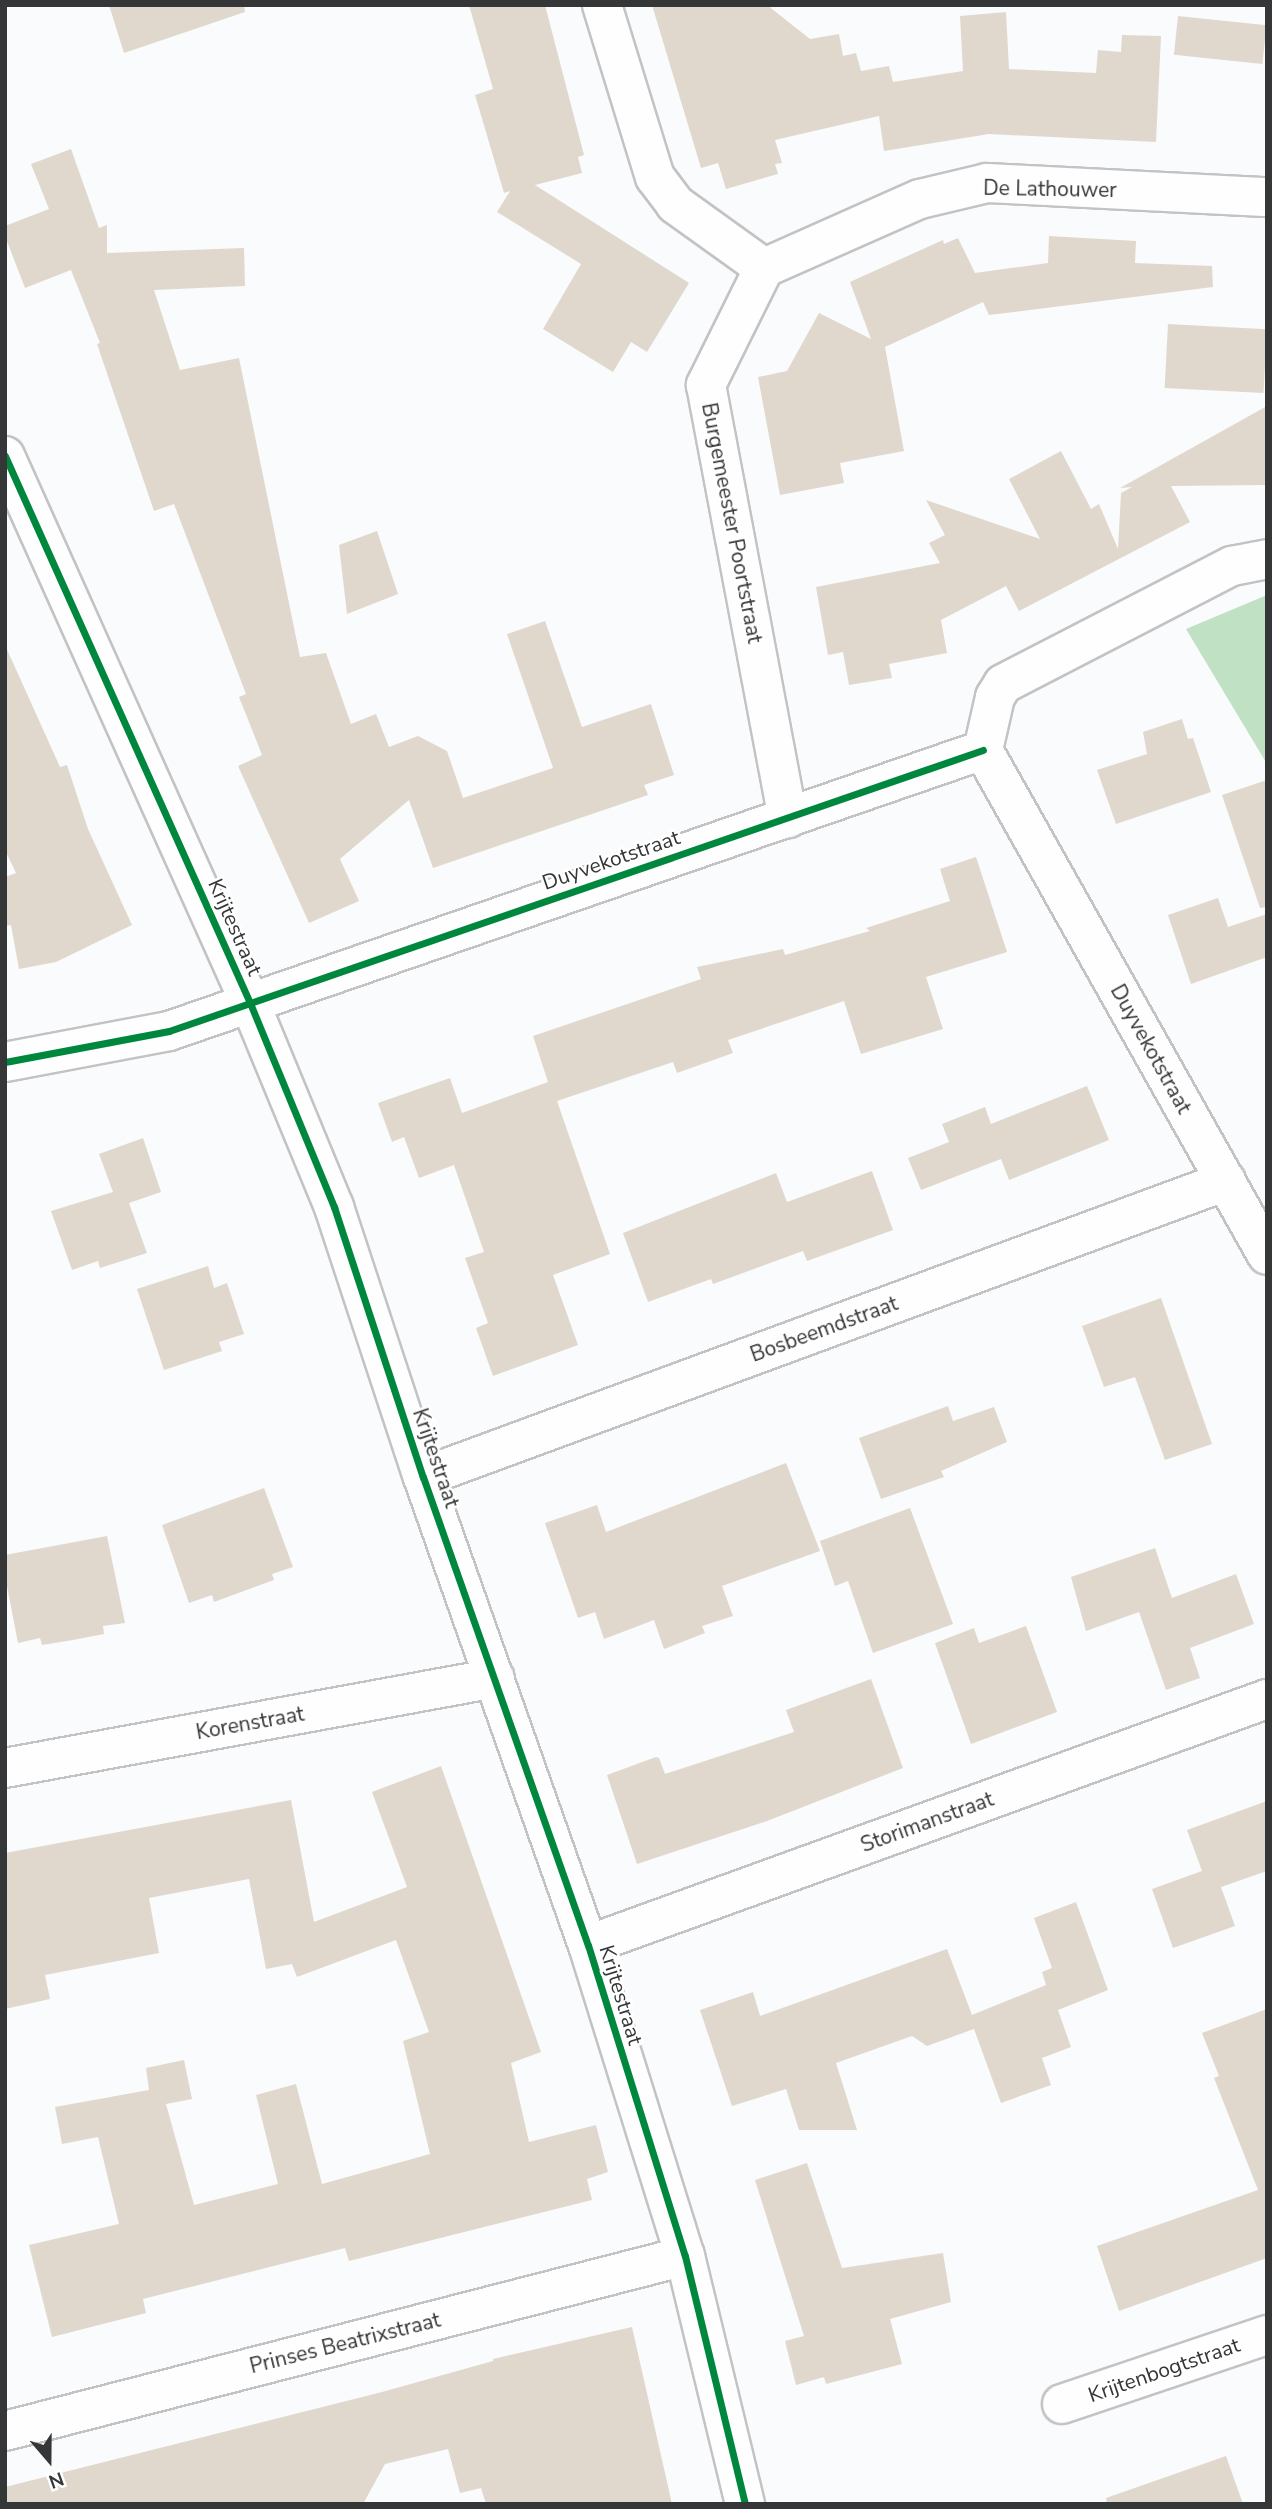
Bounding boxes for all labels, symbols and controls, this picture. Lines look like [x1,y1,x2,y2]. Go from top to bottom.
street label: De Lathouwer [983,175,1117,203]
street label: Burgemeester Poortstraat [696,401,768,645]
street label: Duyvekotstraat [539,825,683,895]
street label: Krijtestraat [202,875,268,979]
street label: Duyvekotstraat [1105,980,1197,1118]
street label: Bosbeemdstraat [747,1291,901,1367]
street label: Krijtestraat [407,1405,465,1511]
street label: Korenstraat [194,1701,306,1745]
street label: Storimanstraat [857,1786,997,1858]
street label: Krijtestraat [594,1942,648,2048]
street label: Prinses Beatrixstraat [247,2307,443,2379]
street label: Krijtenbogtstraat [1085,2332,1243,2408]
north arrow [14,2425,84,2495]
text: N [45,2465,67,2494]

